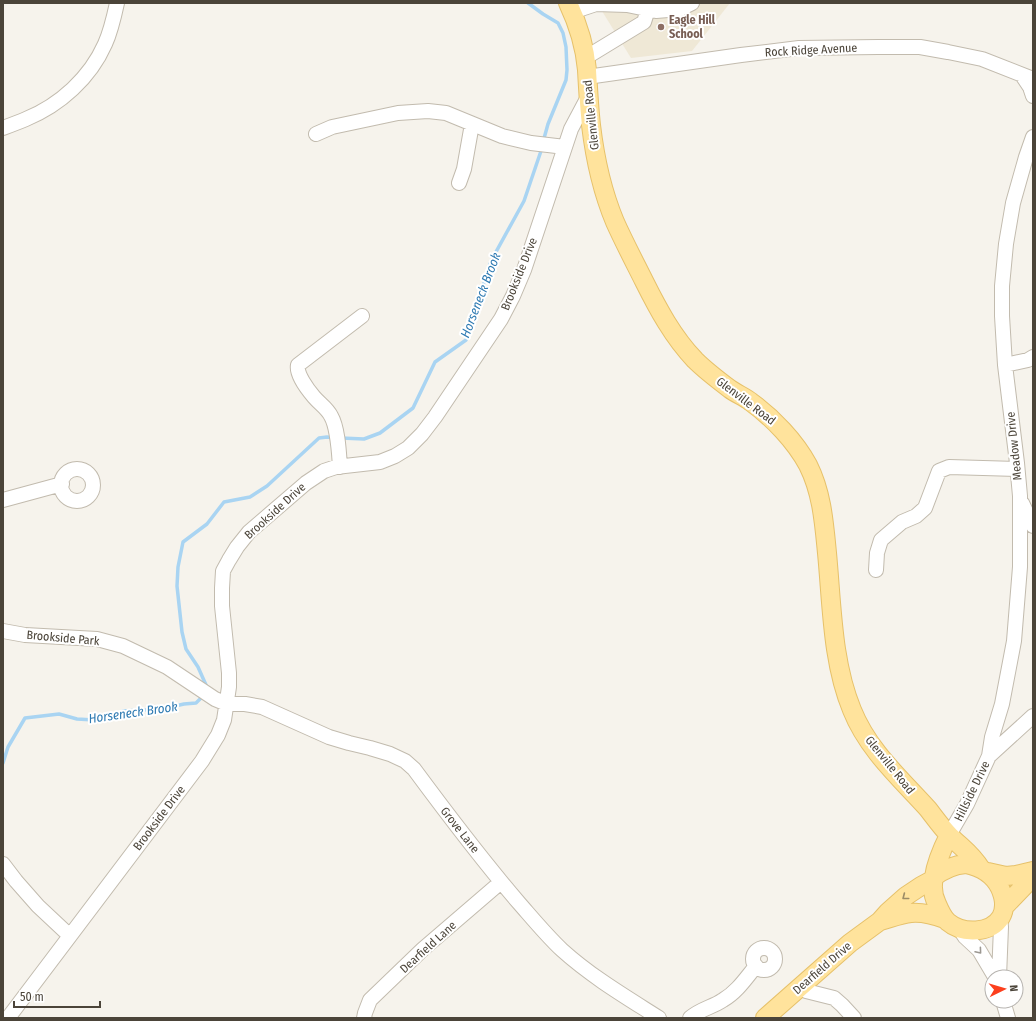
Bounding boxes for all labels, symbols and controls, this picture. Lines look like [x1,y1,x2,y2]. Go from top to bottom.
place label: Eagle Hill School [669,13,716,41]
marker: Eagle Hill School [656,22,666,32]
street label: Rock Ridge Avenue [764,41,858,59]
street label: Glenville Road [580,79,602,151]
street label: Brookside Drive [498,235,540,312]
water label: Horseneck Brook [457,250,504,340]
street label: Glenville Road [714,374,778,428]
street label: Meadow Drive [1003,411,1025,481]
street label: Brookside Drive [242,480,308,542]
street label: Brookside Park [26,628,100,648]
water label: Horseneck Brook [88,699,179,726]
street label: Glenville Road [862,733,918,797]
street label: Hillside Drive [951,758,993,823]
street label: Brookside Drive [130,783,188,853]
street label: Grove Lane [438,804,482,856]
one-way arrow [902,893,909,900]
street label: Dearfield Lane [397,918,459,976]
street label: Dearfield Drive [790,939,854,997]
one-way arrow [975,946,982,954]
north arrow [984,969,1024,1009]
scale bar [14,983,100,1009]
text: N [1007,984,1020,992]
text: 50 m [20,990,44,1004]

